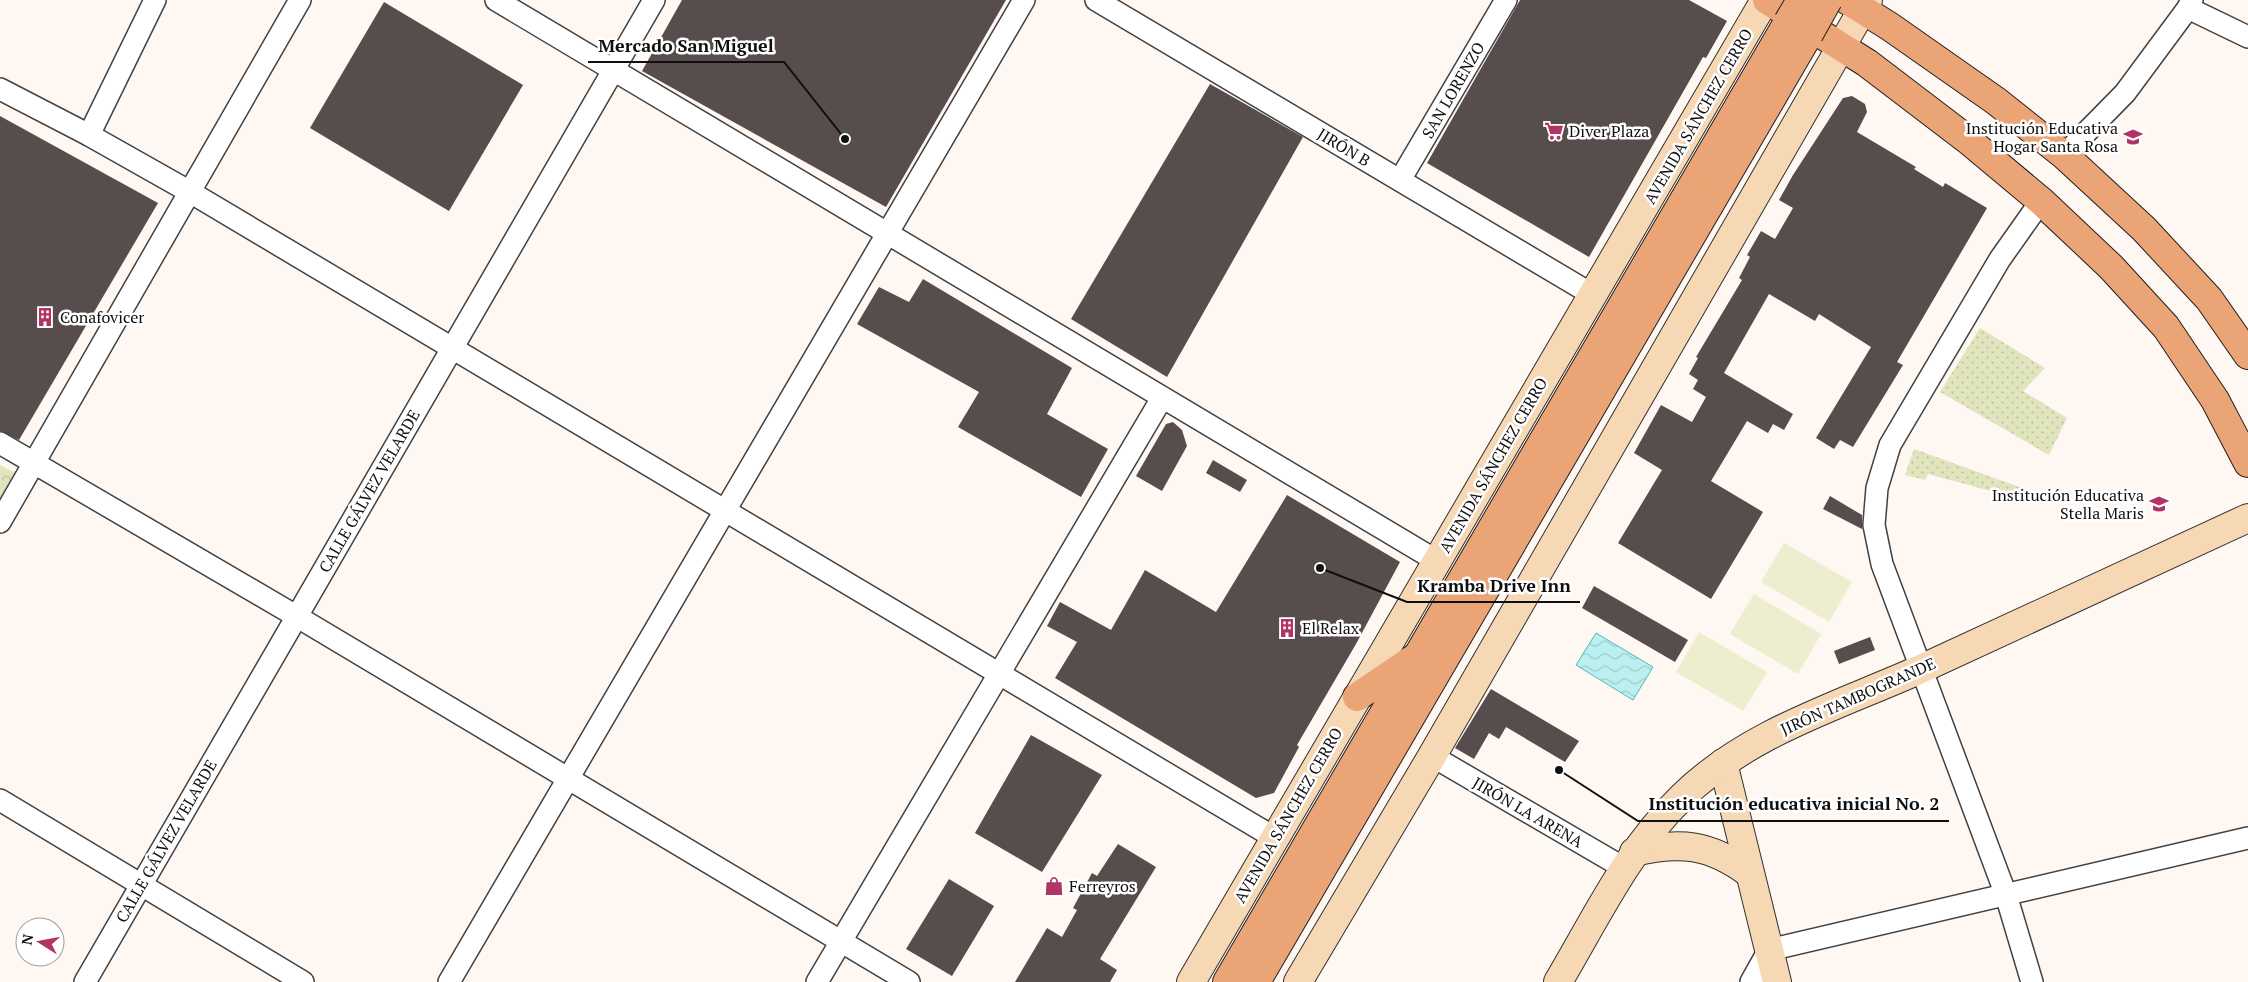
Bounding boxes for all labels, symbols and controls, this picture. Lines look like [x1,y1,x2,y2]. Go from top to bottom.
street label: AVENIDA SÁNCHEZ CERRO [1639,24,1757,208]
callout: Mercado San Miguel [588,29,784,62]
text: Mercado San Miguel [598,33,774,57]
street label: SAN LORENZO [1417,38,1489,142]
place label: Institución Educativa Hogar Santa Rosa [1966,117,2118,157]
supermarket icon: Diver Plaza [1543,120,1565,142]
place label: Diver Plaza [1569,120,1649,142]
street label: JIRÓN B [1313,123,1375,171]
school or university icon: Institución Educativa Hogar Santa Rosa [2122,126,2144,148]
building icon: Conafovicer [34,306,56,328]
place label: Conafovicer [60,306,145,328]
street label: AVENIDA SÁNCHEZ CERRO [1434,373,1552,557]
street label: CALLE GÁLVEZ VELARDE [313,405,425,577]
place label: Institución Educativa Stella Maris [1992,484,2144,524]
school or university icon: Institución Educativa Stella Maris [2148,493,2170,515]
callout: Kramba Drive Inn [1407,569,1580,602]
text: Kramba Drive Inn [1417,573,1571,597]
building icon: El Relax [1276,617,1298,639]
place label: El Relax [1302,617,1360,639]
street label: JIRÓN TAMBOGRANDE [1777,652,1939,740]
street label: AVENIDA SÁNCHEZ CERRO [1229,723,1347,907]
street label: CALLE GÁLVEZ VELARDE [110,755,222,927]
street label: JIRÓN LA ARENA [1469,771,1587,853]
callout: Institución educativa inicial No. 2 [1638,788,1949,821]
text: Institución educativa inicial No. 2 [1648,791,1940,815]
shop icon: Ferreyros [1043,875,1065,897]
place label: Ferreyros [1069,875,1136,897]
north arrow [15,917,65,967]
text: N [16,932,37,946]

